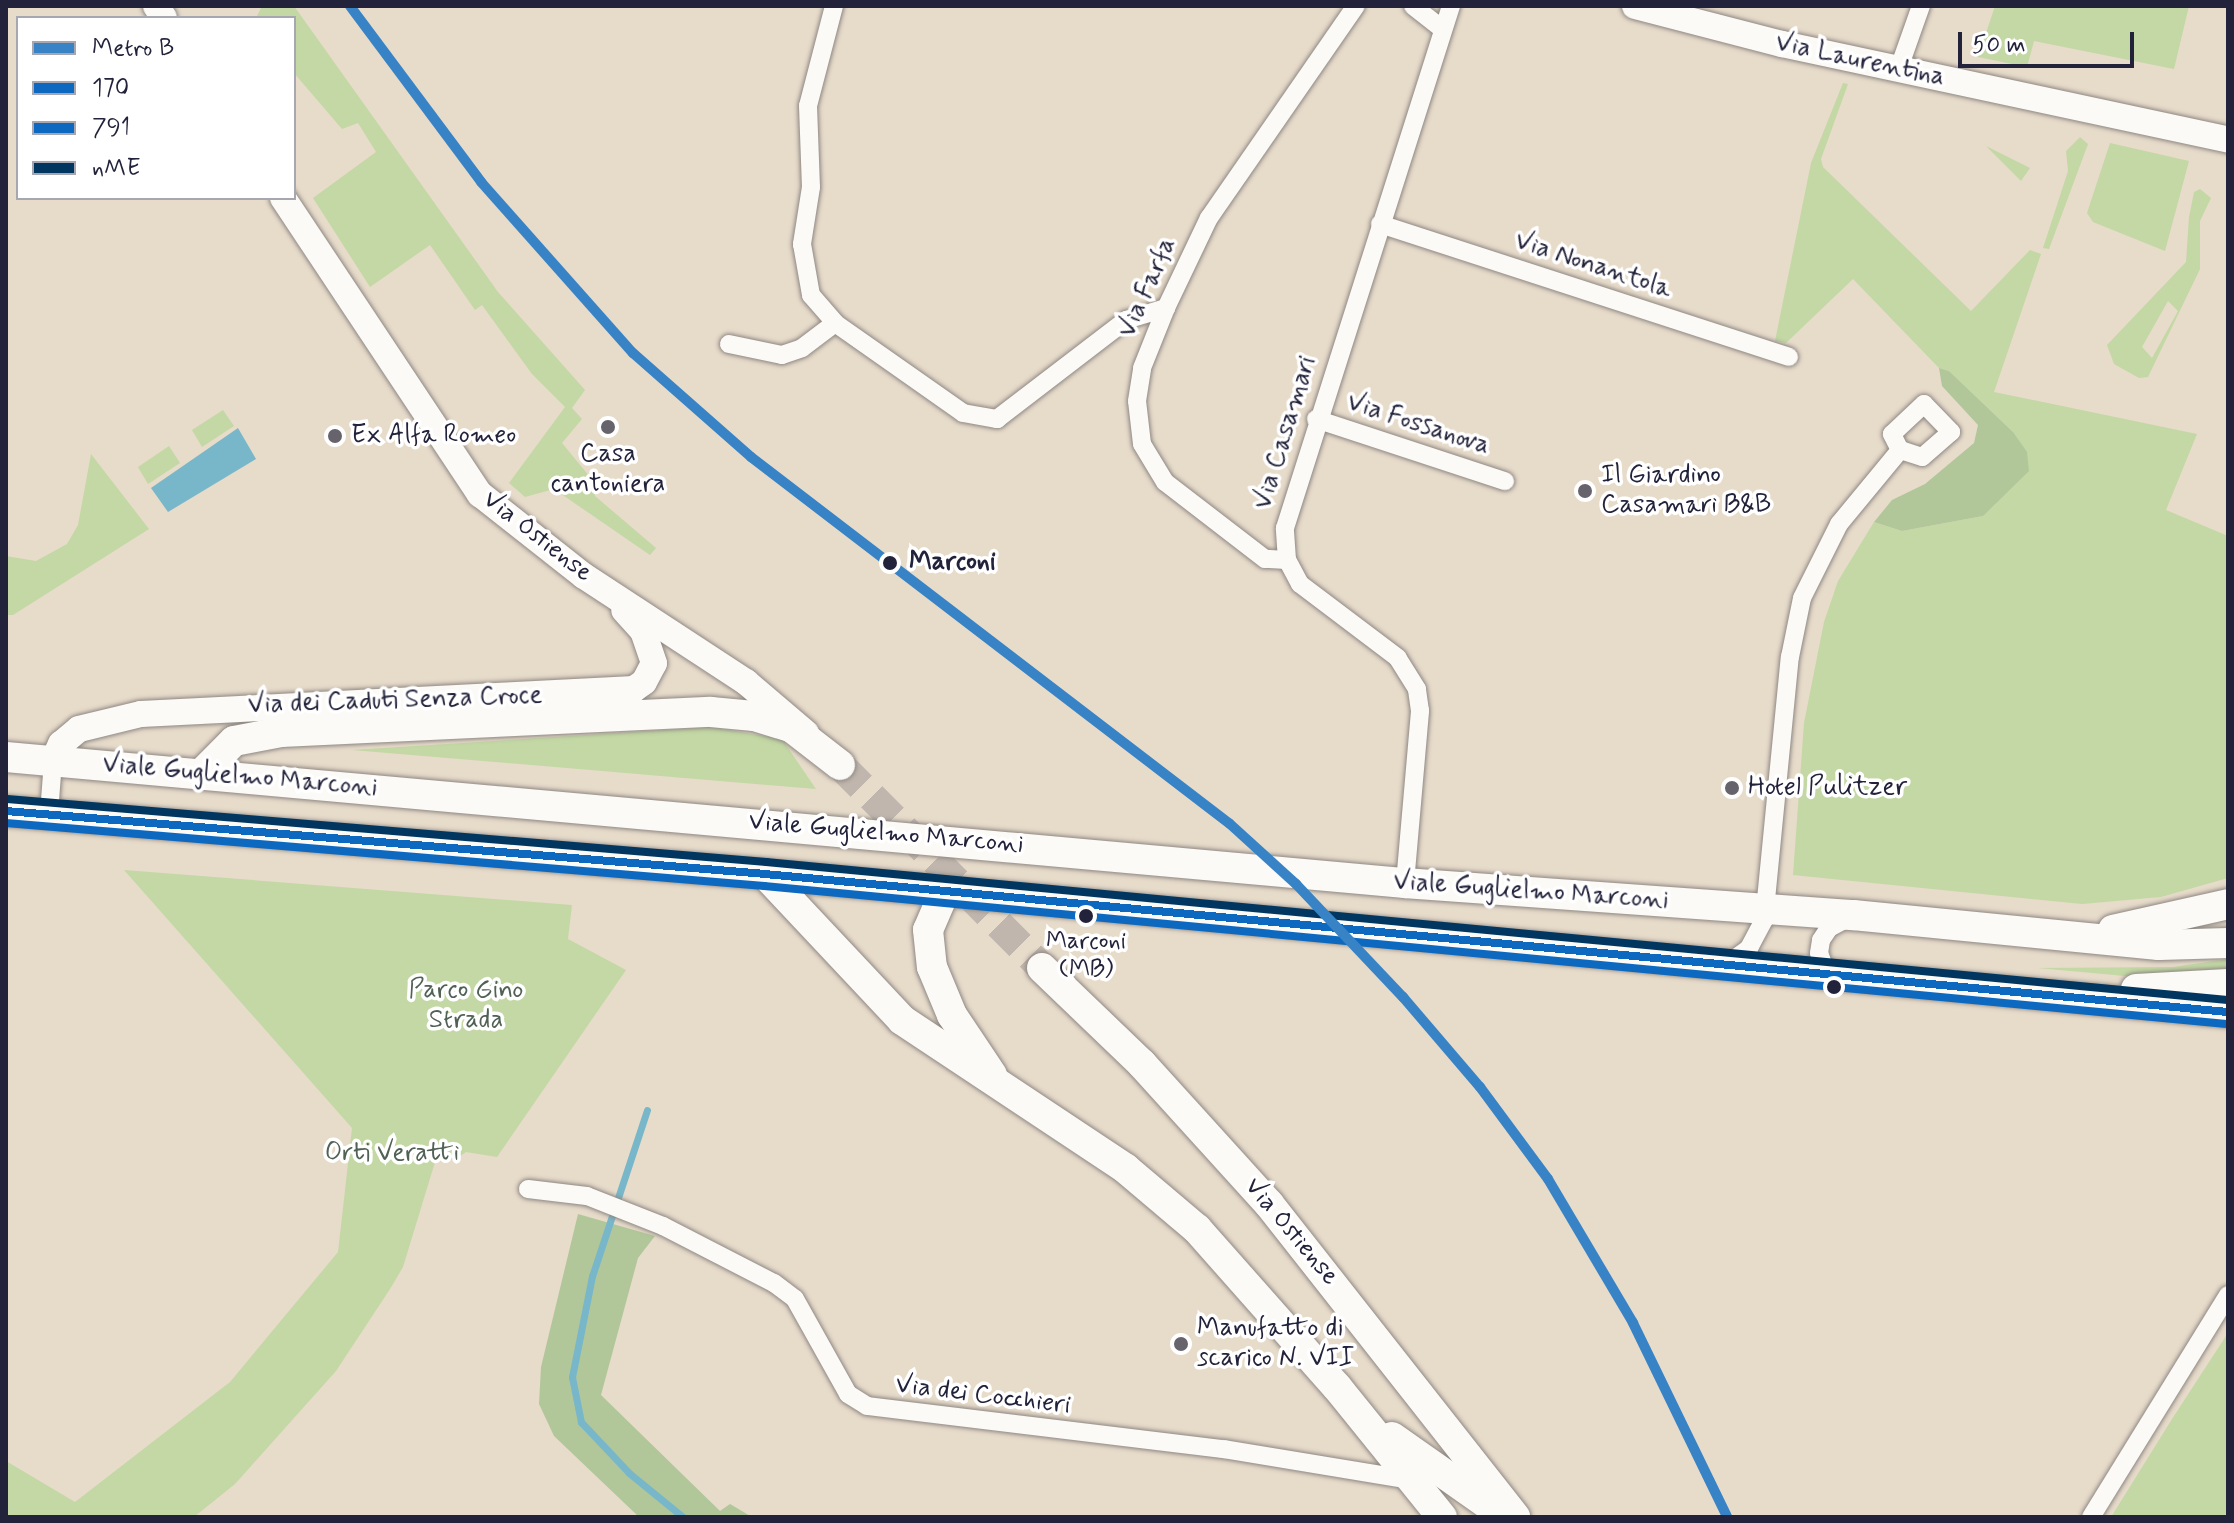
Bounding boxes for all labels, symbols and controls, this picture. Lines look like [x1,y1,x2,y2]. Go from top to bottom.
legend [16,16,296,200]
scale bar [1962,16,2138,66]
street label: Via Laurentina [1775,28,1945,94]
text: 50 m [1972,30,2026,61]
text: Metro B [92,33,174,64]
text: 170 [92,73,129,104]
text: 791 [92,113,130,144]
text: nME [92,153,140,184]
street label: Via Nonantola [1512,226,1674,306]
street label: Via Farfa [1113,235,1183,341]
street label: Via Casamari [1248,353,1324,513]
street label: Via Fossanova [1343,387,1493,463]
marker: Casa cantoniera [599,418,617,436]
place label: Ex Alfa Romeo [351,420,516,452]
marker: Ex Alfa Romeo [326,427,344,445]
place label: Casa cantoniera [551,439,665,500]
place label: Il Giardino Casamari B&B [1601,460,1772,522]
marker: Il Giardino Casamari B&B [1576,482,1594,500]
street label: Via Ostiense [475,484,599,590]
place label: Marconi [909,547,996,579]
marker: Marconi [878,551,902,575]
street label: Via dei Caduti Senza Croce [247,680,543,722]
street label: Viale Guglielmo Marconi [106,750,374,804]
place label: Hotel Pulitzer [1748,772,1905,804]
marker: Hotel Pulitzer [1723,779,1741,797]
street label: Viale Guglielmo Marconi [752,807,1020,861]
street label: Viale Guglielmo Marconi [1397,867,1665,917]
marker: Marconi (MB) [1078,908,1094,924]
place label: Marconi (MB) [1046,928,1126,984]
park label: Parco Gino Strada [409,975,523,1036]
unlabelled marker [1826,979,1842,995]
park label: Orti Veratti [325,1138,459,1170]
street label: Via Ostiense [1236,1171,1346,1293]
place label: Manufatto di scarico N. VII [1197,1313,1354,1374]
marker: Manufatto di scarico N. VII [1172,1335,1190,1353]
street label: Via dei Cocchieri [894,1370,1072,1422]

